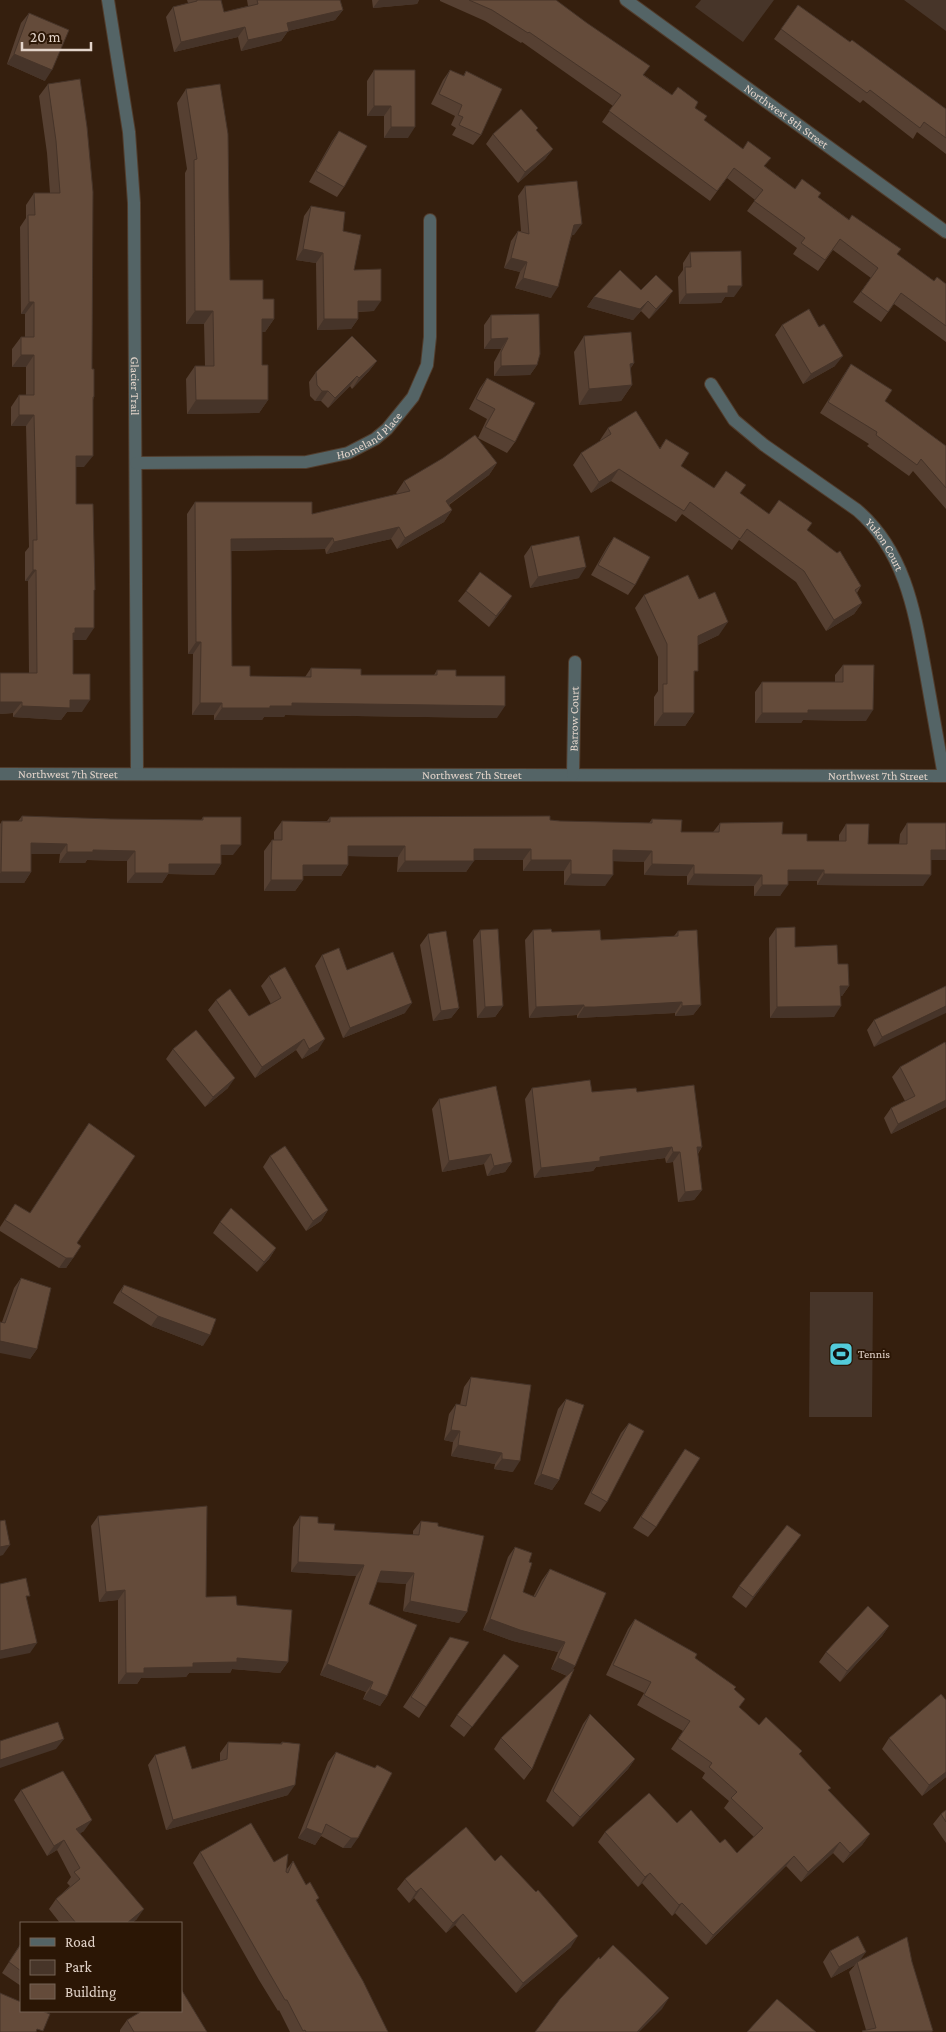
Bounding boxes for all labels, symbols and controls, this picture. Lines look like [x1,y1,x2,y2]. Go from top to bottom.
scale bar [22,20,91,52]
text: 20 m [30,29,61,45]
street label: Northwest 8th Street [741,81,832,152]
street label: Glacier Trail [128,357,142,416]
street label: Homeland Place [335,409,405,462]
street label: Yukon Court [863,515,907,574]
street label: Barrow Court [566,685,582,752]
street label: Northwest 7th Street [18,767,119,781]
street label: Northwest 7th Street [422,768,523,782]
street label: Northwest 7th Street [828,769,929,783]
sports icon: Tennis [828,1341,854,1367]
place label: Tennis [858,1347,890,1361]
legend [20,1922,182,2012]
text: Road [65,1934,96,1950]
text: Park [65,1959,92,1975]
text: Building [65,1984,116,2001]

